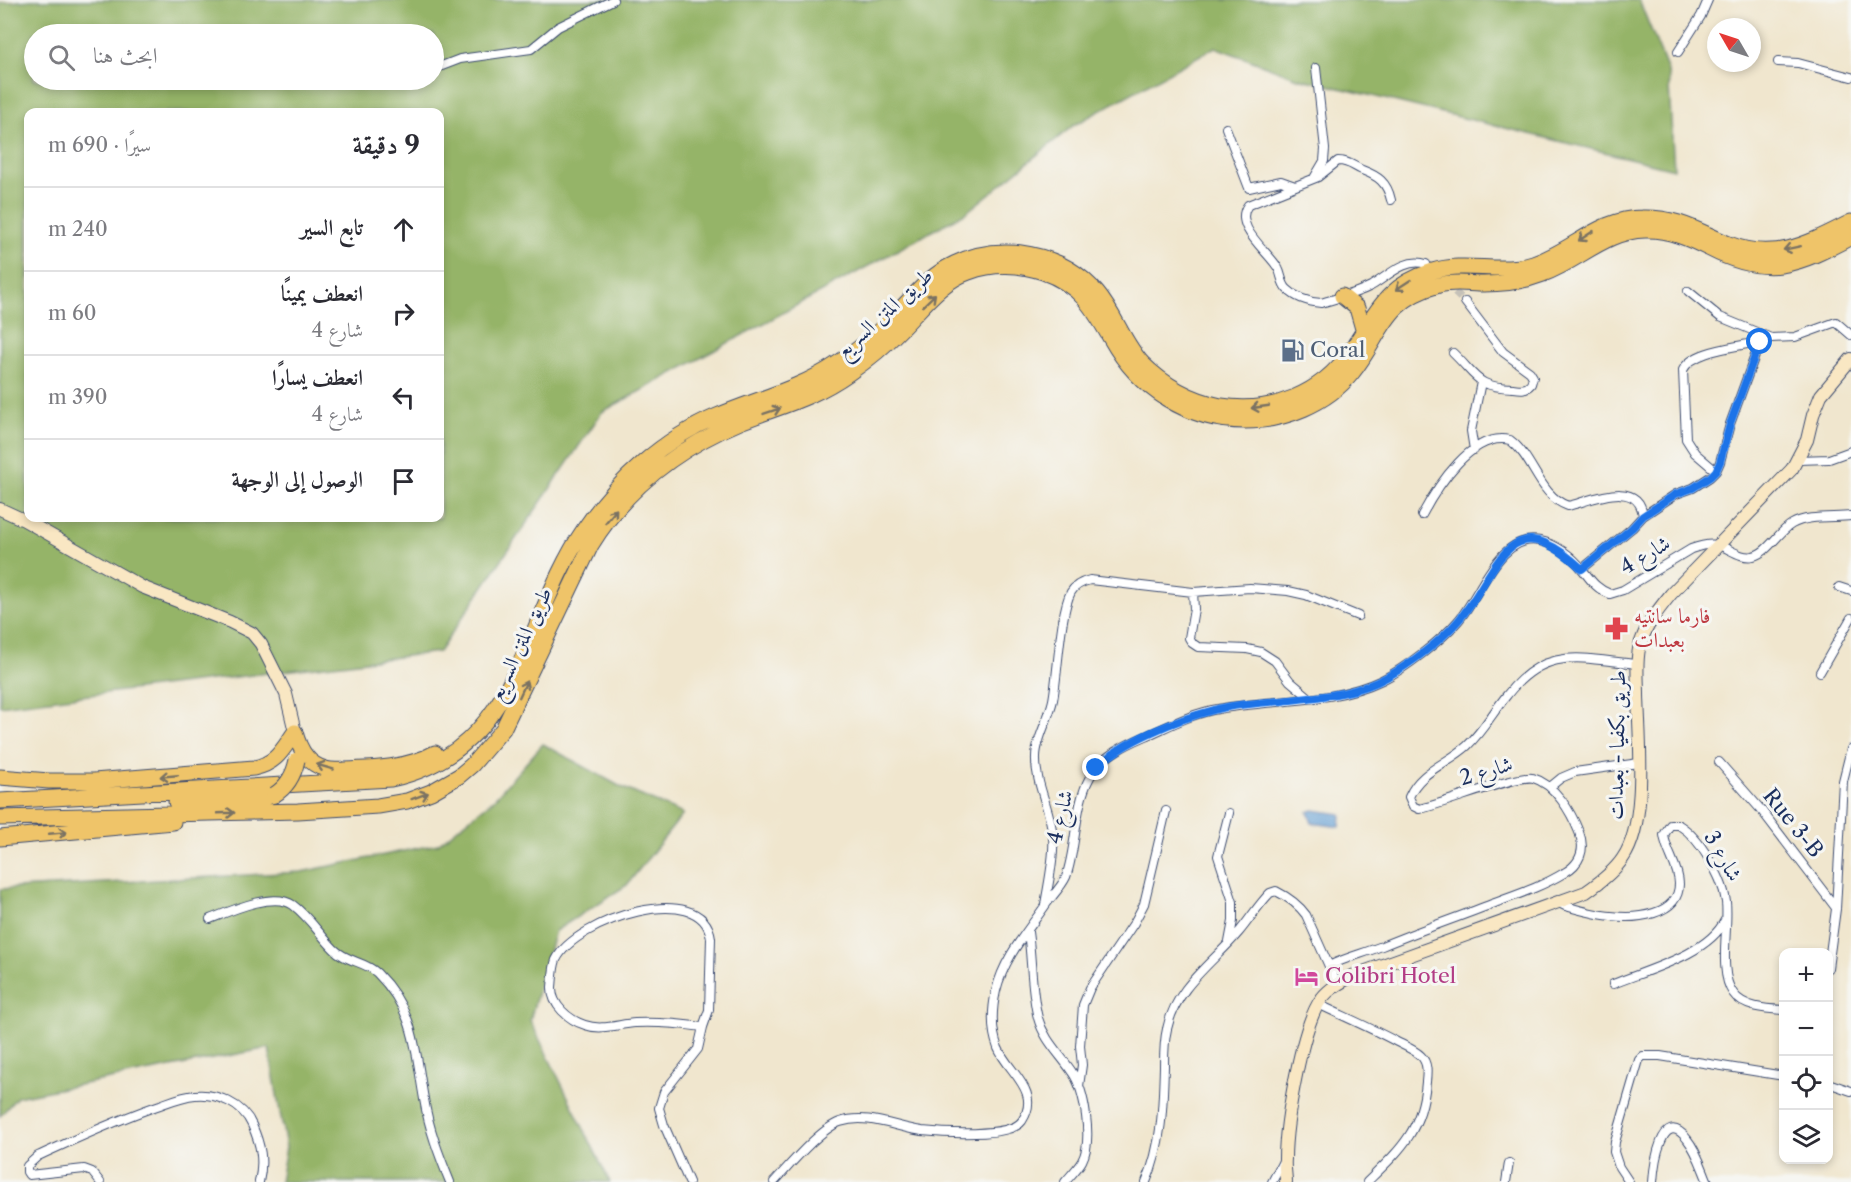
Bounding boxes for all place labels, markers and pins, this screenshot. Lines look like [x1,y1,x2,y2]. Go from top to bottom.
fuel station icon: Coral [1279,337,1305,363]
place label: Coral [1310,337,1365,362]
place label: فارما سانتيه بعبدات [1634,603,1711,653]
pharmacy icon: فارما سانتيه بعبدات [1603,615,1629,641]
hotel icon: Colibri Hotel [1294,963,1320,989]
place label: Colibri Hotel [1325,963,1456,988]

